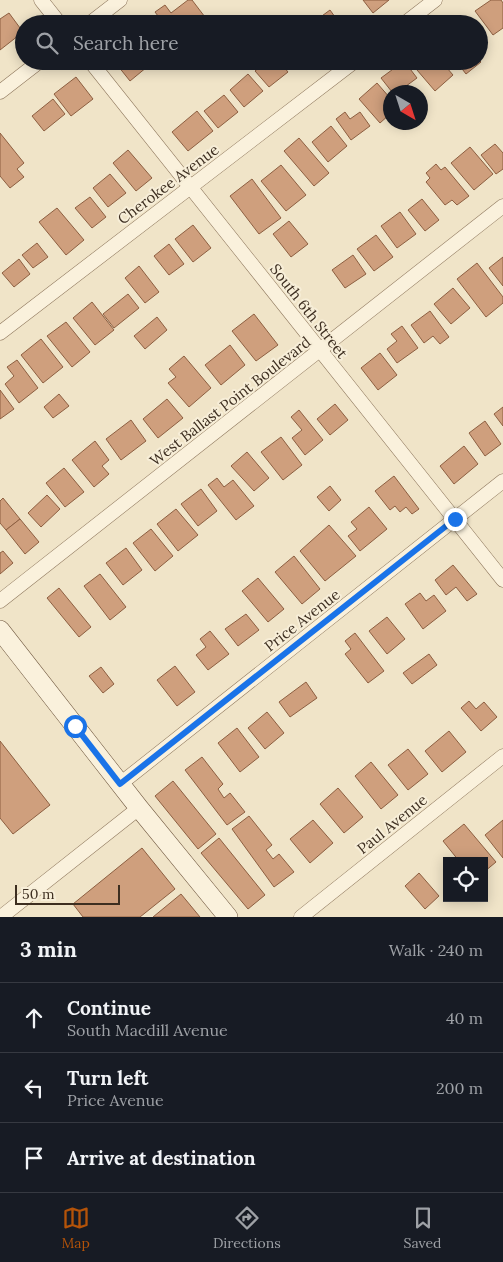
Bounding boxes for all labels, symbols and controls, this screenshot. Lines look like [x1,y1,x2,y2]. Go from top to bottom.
search box [15,15,488,70]
icon: search [33,29,61,57]
text: Search here [73,31,179,55]
north arrow [383,85,428,130]
street label: Cherokee Avenue [114,140,222,228]
street label: South 6th Street [266,260,352,362]
street label: West Ballast Point Boulevard [146,332,314,470]
route end [444,508,467,531]
street label: Price Avenue [260,585,344,655]
route start [64,715,87,738]
street label: Paul Avenue [353,790,431,858]
map controls [443,857,488,902]
button: locate [443,857,488,902]
scale bar [15,882,120,905]
text: 50 m [22,885,55,903]
text: 3 min [20,936,77,963]
text: Walk · 240 m [389,940,483,960]
text: Continue [67,996,151,1020]
icon: ahead [20,1004,48,1032]
text: 40 m [446,1008,483,1028]
text: South Macdill Avenue [67,1020,228,1040]
text: Turn left [67,1066,148,1090]
icon: left [20,1074,48,1102]
text: 200 m [436,1078,483,1098]
text: Price Avenue [67,1090,164,1110]
icon: arrive [20,1144,48,1172]
text: Arrive at destination [67,1146,256,1170]
tab: Map [61,1204,90,1252]
tab: Directions [213,1204,281,1252]
tab: Saved [404,1204,442,1252]

